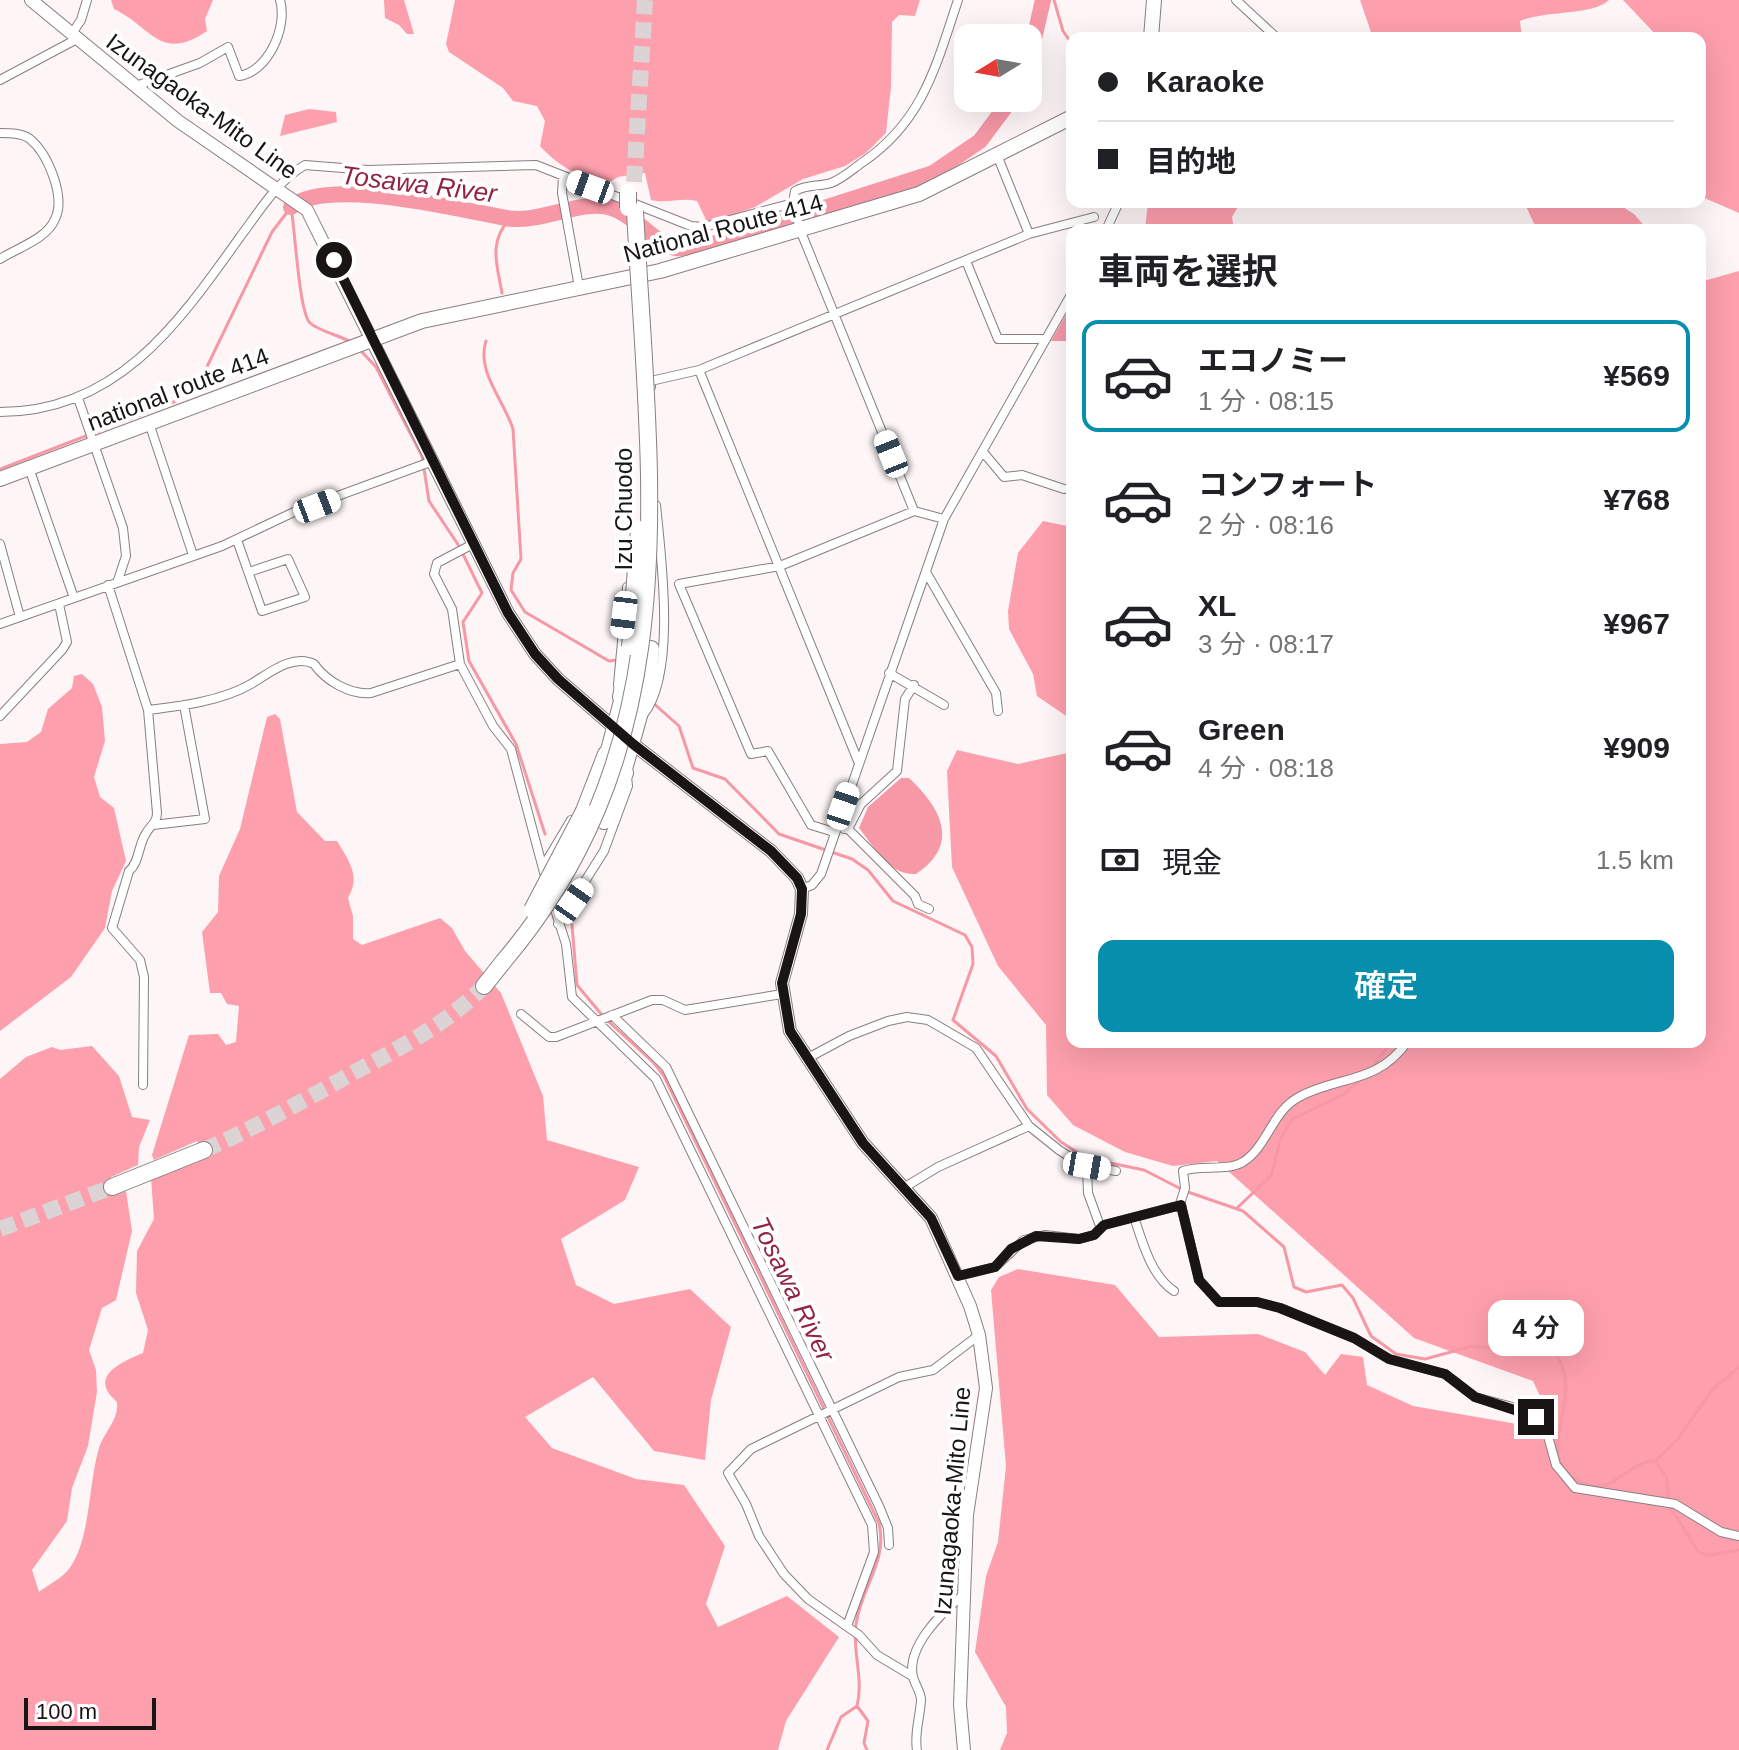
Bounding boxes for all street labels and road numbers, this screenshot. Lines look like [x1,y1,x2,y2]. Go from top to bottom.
street label: Izunagaoka-Mito Line [101,28,303,184]
street label: National Route 414 [620,188,826,268]
street label: national route 414 [83,342,273,436]
street label: Izu Chuodo [610,448,637,570]
street label: Izunagaoka-Mito Line [929,1386,975,1616]

